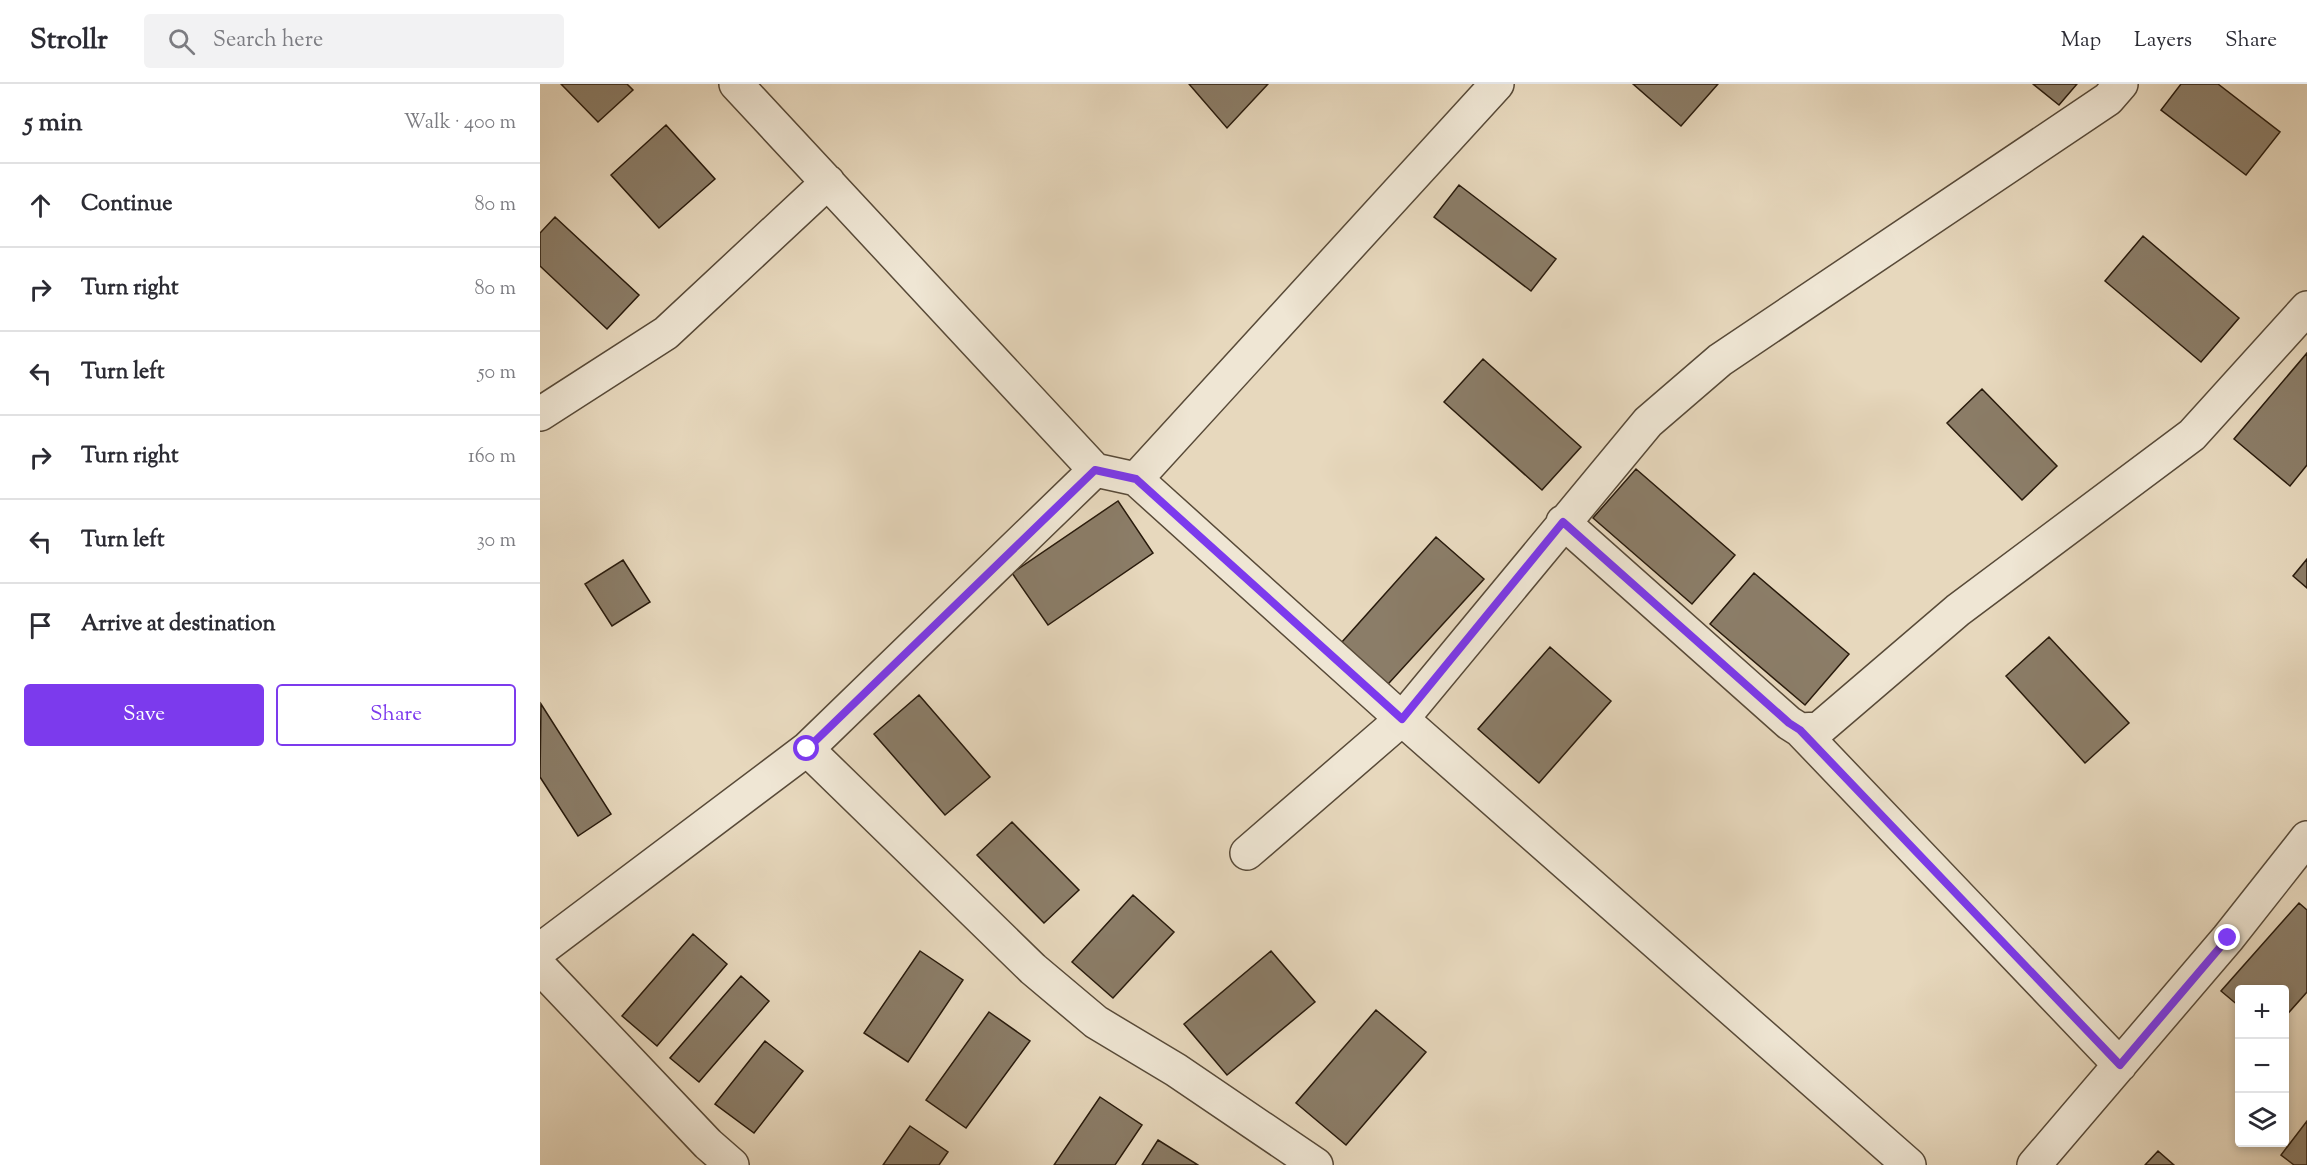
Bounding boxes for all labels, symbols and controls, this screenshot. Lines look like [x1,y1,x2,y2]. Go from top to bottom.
search box [144,14,564,68]
text: Strollr [30,21,108,61]
icon: search [165,25,198,58]
text: Search here [213,25,323,57]
text: Map [2061,26,2101,56]
text: Layers [2134,26,2192,56]
text: Share [2225,26,2277,56]
text: 5 min [24,105,83,142]
text: Walk · 400 m [404,109,516,138]
icon: ahead [24,189,57,222]
text: Continue [81,189,172,221]
text: 80 m [475,191,516,220]
icon: right [24,273,57,306]
text: Turn right [81,273,178,305]
text: 80 m [475,275,516,304]
icon: left [24,357,57,390]
text: Turn left [81,357,164,389]
text: 50 m [478,359,516,388]
icon: right [24,441,57,474]
text: Turn right [81,441,178,473]
text: 160 m [468,443,516,472]
icon: left [24,525,57,558]
text: Turn left [81,525,164,557]
text: 30 m [477,527,516,556]
icon: arrive [24,609,57,642]
text: Arrive at destination [81,609,276,641]
button: Save [24,684,264,746]
button: Share [276,684,516,746]
route start [793,735,819,761]
route end [2214,924,2240,950]
map controls [2235,985,2289,1147]
button: + [2235,985,2289,1039]
button: − [2235,1039,2289,1093]
button: layers [2235,1093,2289,1147]

